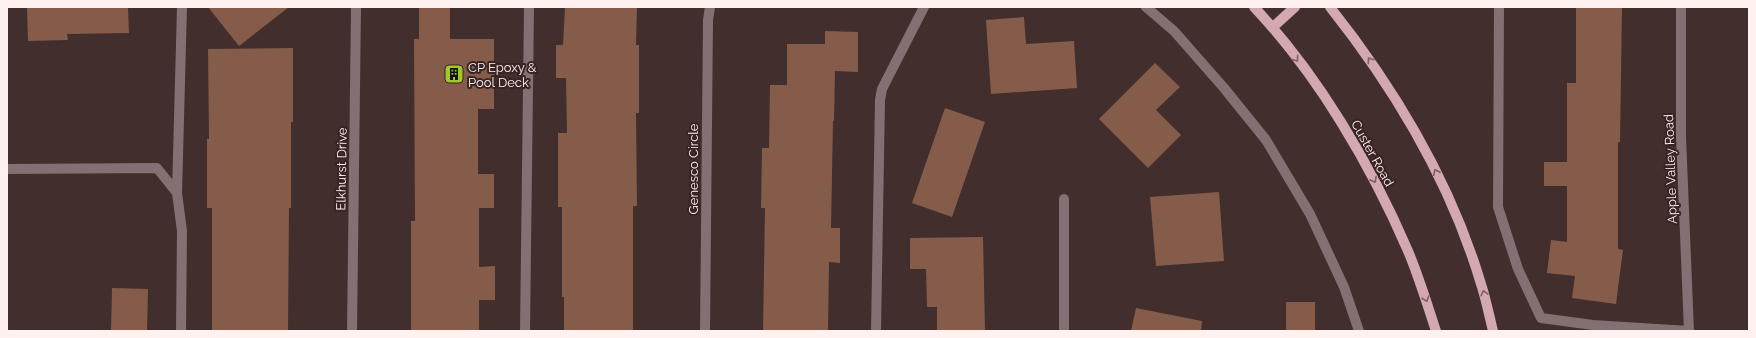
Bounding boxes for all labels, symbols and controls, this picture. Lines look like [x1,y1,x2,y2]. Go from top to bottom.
one-way arrow [1292,54,1299,61]
one-way arrow [1368,58,1375,65]
place label: CP Epoxy & Pool Deck [468,60,537,90]
building icon: CP Epoxy & Pool Deck [443,63,465,85]
street label: Apple Valley Road [1661,114,1680,224]
street label: Custer Road [1348,117,1397,189]
street label: Genesco Circle [686,123,701,214]
street label: Elkhurst Drive [333,127,350,211]
one-way arrow [1433,169,1441,177]
one-way arrow [1370,176,1377,183]
one-way arrow [1480,290,1488,296]
one-way arrow [1421,295,1429,302]

